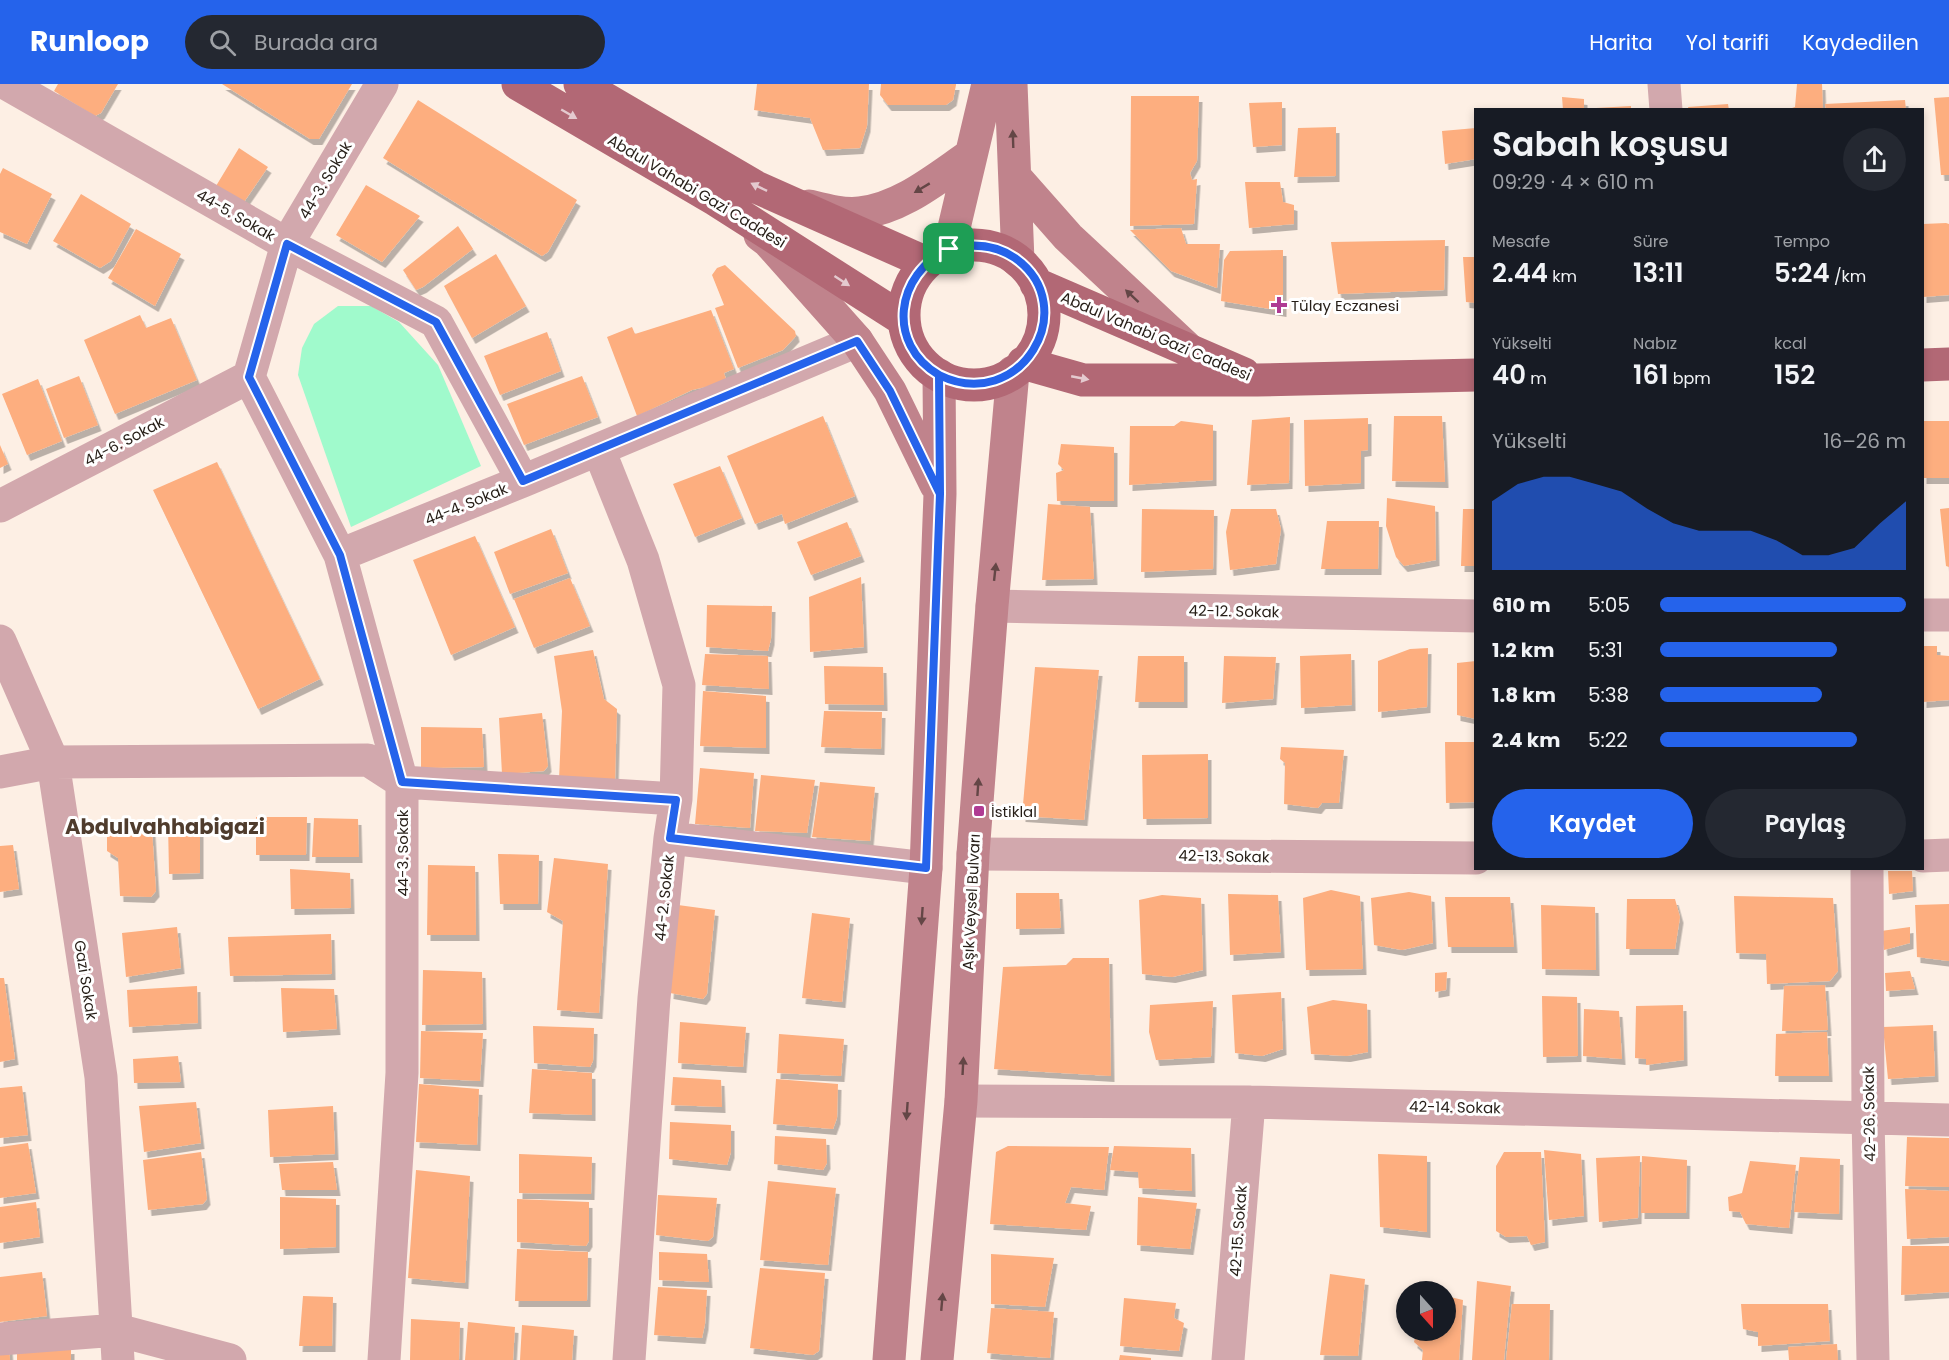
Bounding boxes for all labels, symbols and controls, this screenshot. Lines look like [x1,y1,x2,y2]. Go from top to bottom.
search box [185,15,605,69]
text: Runloop [30,22,149,61]
icon: search [206,26,239,59]
text: Burada ara [254,27,378,58]
text: Harita [1589,28,1653,57]
text: Yol tarifi [1686,28,1769,57]
text: Kaydedilen [1802,28,1919,57]
one-way arrow [561,108,577,119]
text: Sabah koşusu [1492,121,1729,168]
button: share [1843,128,1906,191]
street label: Abdul Vahabi Gazi Caddesi [604,129,790,253]
one-way arrow [1009,130,1018,149]
street label: 44-3. Sokak [294,137,357,223]
text: 09:29 · 4 × 610 m [1492,168,1654,196]
one-way arrow [914,182,930,193]
one-way arrow [750,183,767,192]
street label: 44-5. Sokak [193,184,279,246]
pin [923,223,974,274]
text: Mesafe [1492,230,1550,253]
text: Süre [1633,230,1669,253]
text: Tempo [1774,230,1830,253]
icon: arrive [932,232,965,265]
text: 2.44 [1492,255,1548,291]
text: 13:11 [1633,255,1684,291]
text: 5:24 [1774,255,1830,291]
text: km [1548,265,1577,288]
text: /km [1830,265,1866,288]
one-way arrow [834,275,850,287]
street label: Abdul Vahabi Gazi Caddesi [1058,286,1254,386]
one-way arrow [1124,289,1139,303]
place label: Tülay Eczanesi [1291,295,1399,316]
marker: Tülay Eczanesi [1272,298,1286,312]
text: Yükselti [1492,332,1552,355]
text: Nabız [1633,332,1677,355]
text: kcal [1774,332,1807,355]
text: 40 [1492,357,1526,393]
text: 161 [1633,357,1668,393]
text: 152 [1774,357,1815,393]
text: m [1526,367,1547,390]
text: bpm [1668,367,1711,390]
one-way arrow [1070,374,1089,383]
street label: 44-6. Sokak [80,411,168,471]
text: Yükselti [1492,427,1567,455]
text: 16–26 m [1823,427,1906,455]
street label: 44-4. Sokak [421,478,511,530]
one-way arrow [990,562,1000,581]
text: 610 m [1492,591,1551,619]
text: 5:05 [1588,591,1630,619]
street label: 42-12. Sokak [1188,600,1280,622]
text: 1.2 km [1492,636,1554,664]
text: 5:31 [1588,636,1623,664]
text: 1.8 km [1492,681,1556,709]
text: 5:38 [1588,681,1629,709]
text: 2.4 km [1492,726,1560,754]
text: 5:22 [1588,726,1628,754]
one-way arrow [973,778,983,797]
button: Kaydet [1492,789,1693,858]
button: Paylaş [1705,789,1906,858]
place label: İstiklal [991,801,1037,822]
marker: İstiklal [972,804,986,818]
street label: 44-3. Sokak [392,809,413,897]
district label: Abdulvahhabigazi [65,812,265,841]
street label: Aşık Veysel Bulvarı [957,833,985,971]
street label: 42-13. Sokak [1178,845,1270,867]
street label: 44-2. Sokak [649,853,679,942]
one-way arrow [917,907,927,926]
street label: Gazi Sokak [69,939,103,1022]
one-way arrow [958,1056,967,1075]
street label: 42-26. Sokak [1858,1066,1880,1162]
street label: 42-14. Sokak [1409,1096,1501,1118]
one-way arrow [902,1101,912,1120]
street label: 42-15. Sokak [1224,1184,1252,1277]
north arrow [1396,1281,1456,1341]
map controls [1396,1281,1456,1341]
one-way arrow [937,1292,947,1311]

